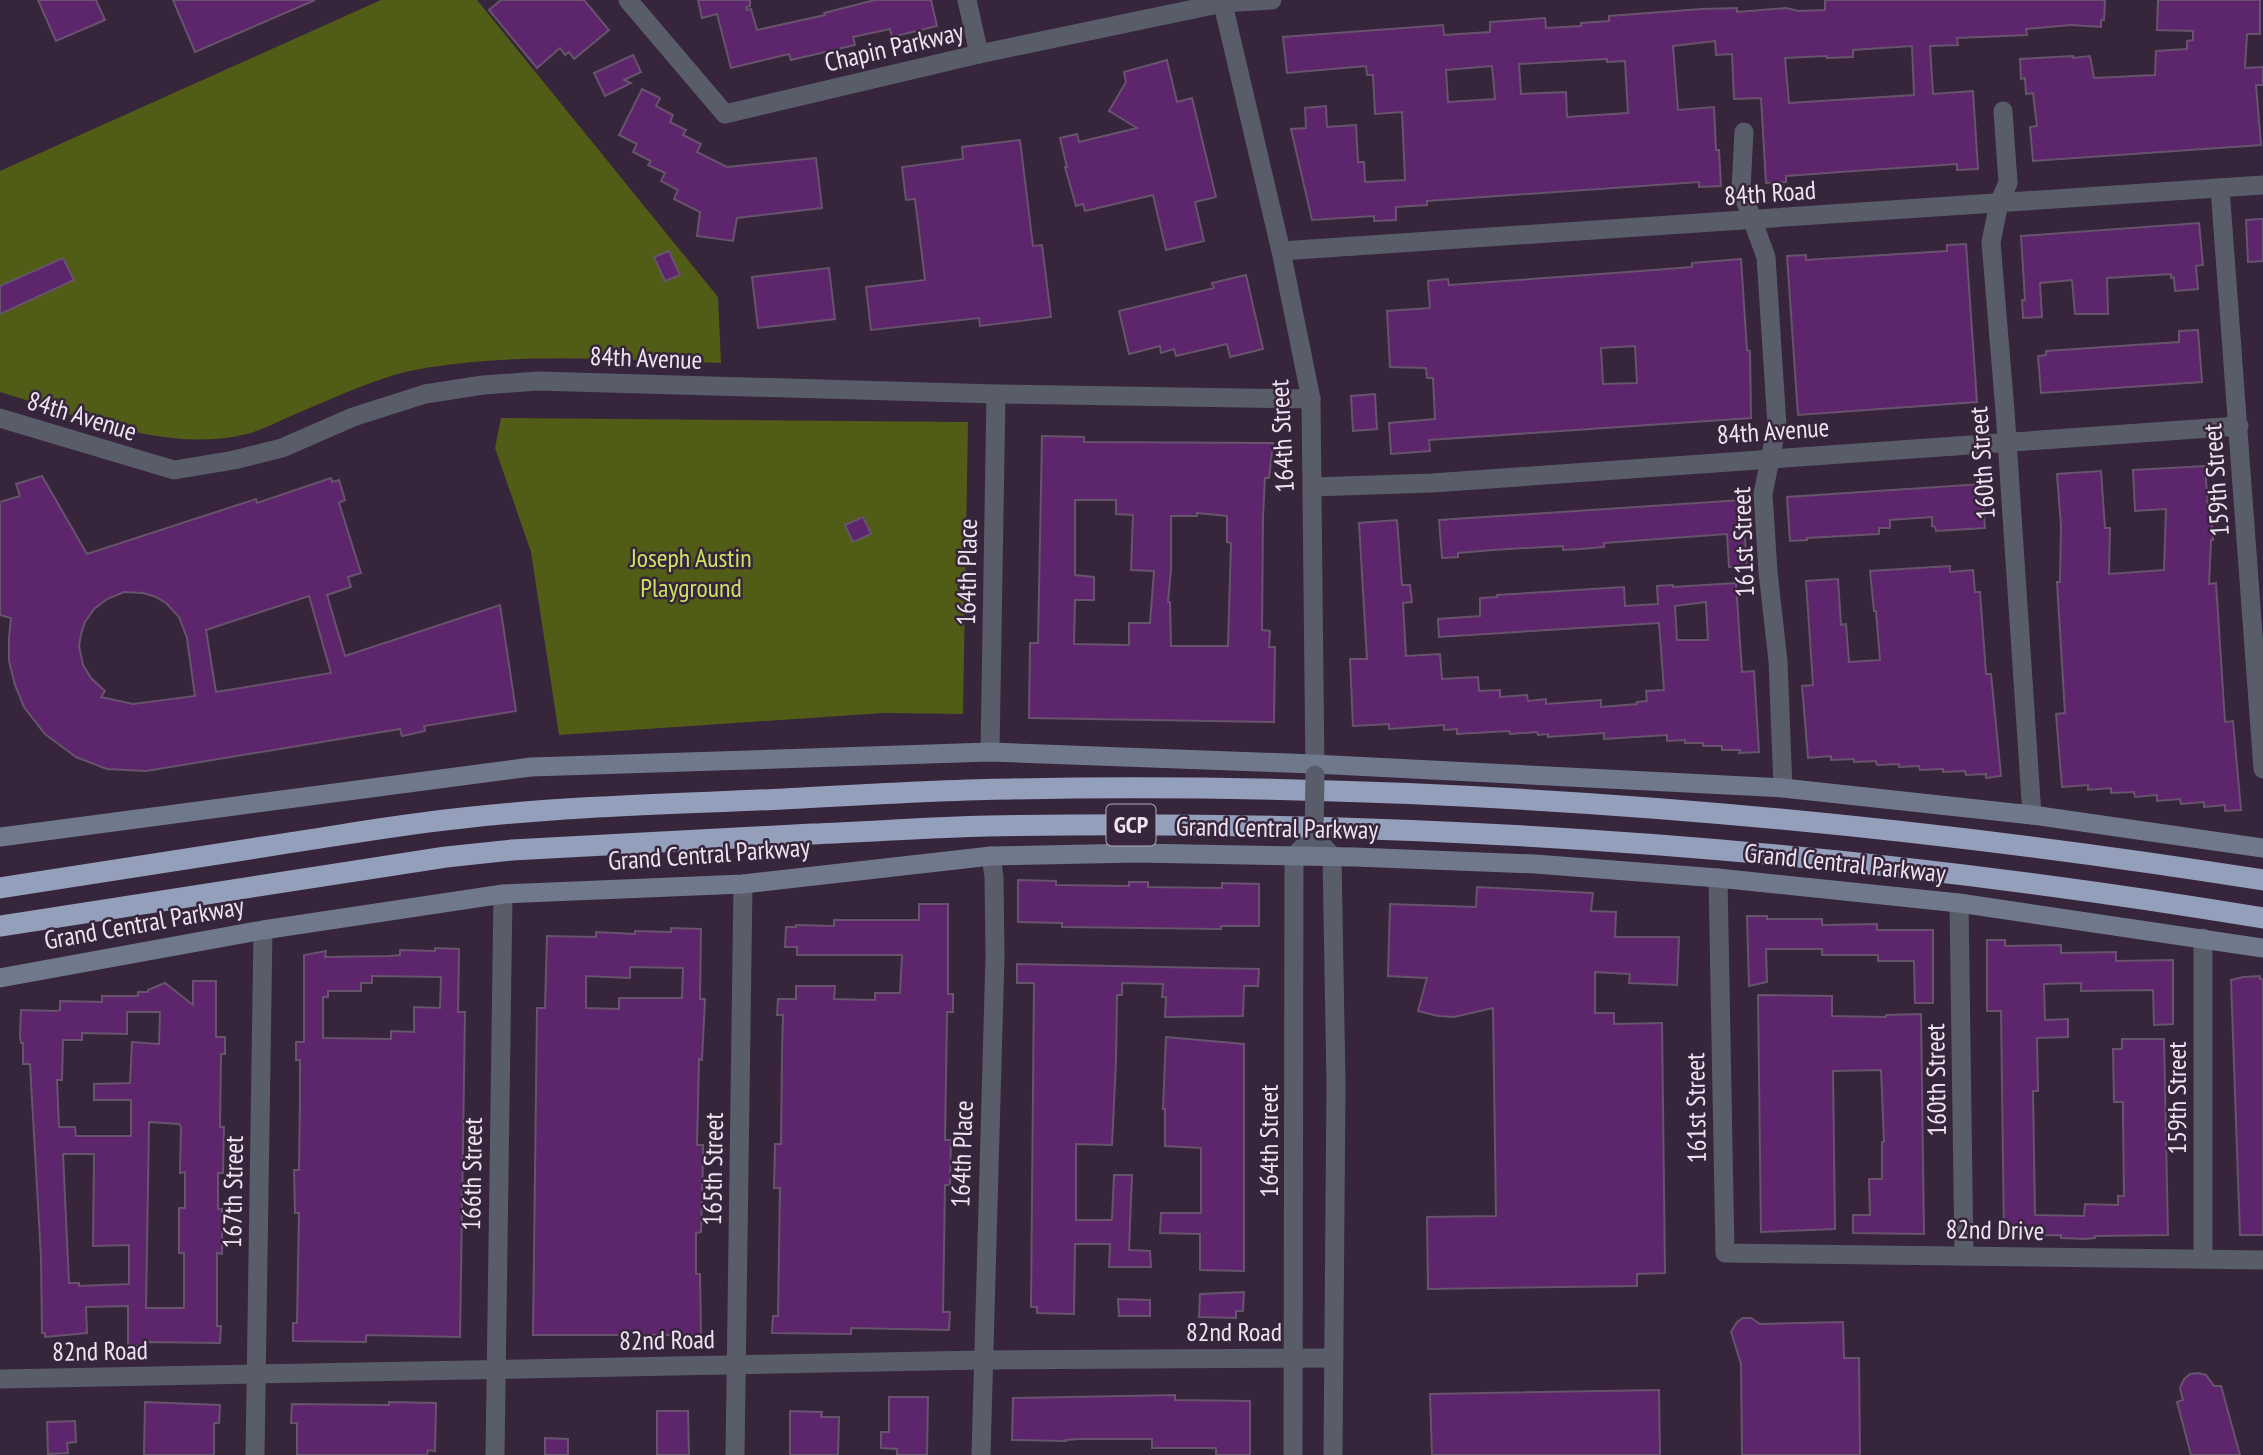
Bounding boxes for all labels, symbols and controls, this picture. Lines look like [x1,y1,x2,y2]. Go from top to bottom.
street label: Chapin Parkway [821,14,967,79]
street label: 84th Road [1723,173,1817,212]
street label: 84th Avenue [589,339,703,376]
street label: 164th Street [1262,379,1301,493]
street label: 84th Avenue [24,383,141,448]
street label: 160th Street [1961,406,2002,521]
street label: 84th Avenue [1716,410,1830,451]
street label: 159th Street [2195,423,2236,538]
street label: 161st Street [1724,486,1761,598]
street label: 164th Place [949,518,984,626]
park label: Joseph Austin Playground [629,541,752,604]
road number: GCP [1106,804,1156,846]
street label: Grand Central Parkway [1176,809,1379,846]
street label: Grand Central Parkway [607,830,811,877]
street label: Grand Central Parkway [1743,836,1948,890]
street label: Grand Central Parkway [41,889,247,956]
street label: 160th Street [1918,1023,1953,1137]
street label: 159th Street [2160,1041,2193,1155]
street label: 161st Street [1678,1053,1713,1163]
street label: 164th Street [1252,1084,1285,1198]
street label: 164th Place [943,1100,980,1208]
street label: 165th Street [695,1112,730,1226]
street label: 166th Street [454,1117,489,1231]
street label: 167th Street [215,1135,250,1249]
street label: 82nd Drive [1945,1212,2045,1247]
street label: 82nd Road [1186,1315,1282,1348]
street label: 82nd Road [619,1322,715,1357]
street label: 82nd Road [52,1333,148,1368]

